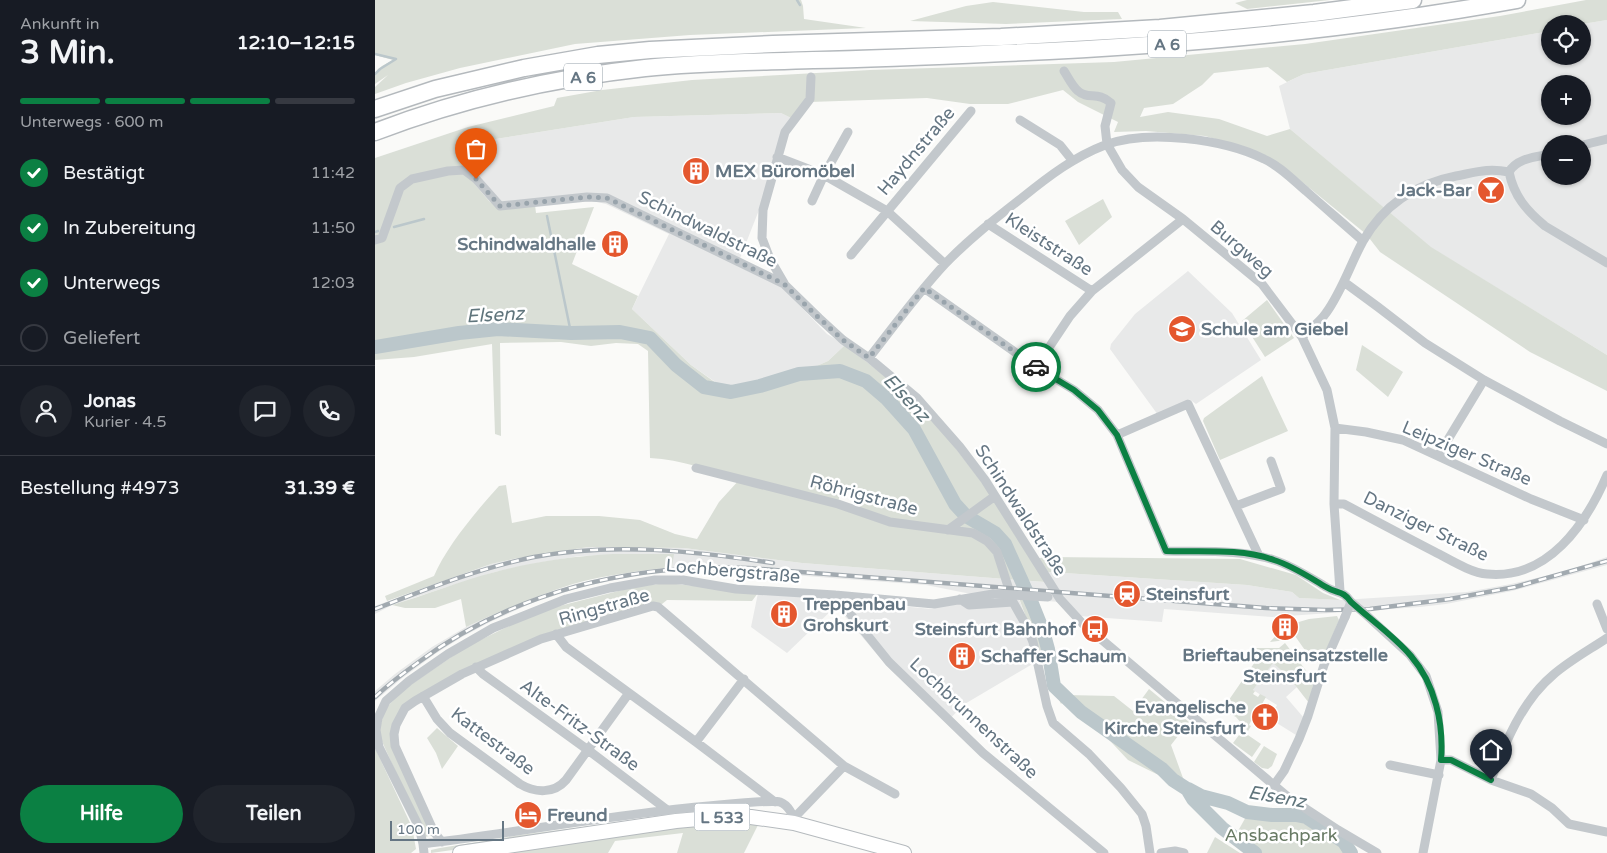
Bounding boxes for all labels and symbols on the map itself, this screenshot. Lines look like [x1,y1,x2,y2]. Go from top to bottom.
road number: A 6 [1148,31,1186,58]
road number: A 6 [564,64,602,90]
street label: Haydnstraße [873,102,959,200]
pin [455,128,497,179]
building icon: MEX Büromöbel [681,156,711,186]
place label: MEX Büromöbel [715,160,855,182]
bar icon: Jack-Bar [1476,175,1506,205]
place label: Jack-Bar [1396,179,1473,201]
street label: Schindwaldstraße [635,186,781,272]
street label: Kleiststraße [1001,207,1097,281]
street label: Burgweg [1206,215,1278,283]
building icon: Schindwaldhalle [600,229,630,259]
place label: Schindwaldhalle [457,233,596,255]
water label: Elsenz [466,302,526,327]
school or university icon: Schule am Giebel [1167,314,1197,344]
place label: Schule am Giebel [1201,318,1349,340]
courier [1011,342,1061,392]
water label: Elsenz [879,369,935,427]
street label: Leipziger Straße [1399,416,1535,490]
street label: Schindwaldstraße [970,440,1072,580]
street label: Röhrigstraße [808,470,920,520]
street label: Danziger Straße [1360,486,1492,566]
street label: Lochbergstraße [665,554,801,588]
station icon: Steinsfurt [1112,579,1142,609]
place label: Steinsfurt [1146,583,1229,605]
street label: Ringstraße [556,584,652,630]
place label: Treppenbau Grohskurt [802,593,906,636]
building icon: Treppenbau Grohskurt [769,599,799,629]
building icon: Brieftaubeneinsatzstelle Steinsfurt [1270,612,1300,642]
bus stop icon: Steinsfurt Bahnhof [1080,614,1110,644]
place label: Steinsfurt Bahnhof [915,618,1077,640]
building icon: Schaffer Schaum [947,641,977,671]
place label: Brieftaubeneinsatzstelle Steinsfurt [1182,644,1388,687]
place label: Schaffer Schaum [981,645,1127,667]
street label: Lochbrunnenstraße [905,653,1043,783]
street label: Alte-Fritz-Straße [516,674,644,776]
place label: Evangelische Kirche Steinsfurt [1104,696,1246,739]
street label: Kattestraße [447,702,539,780]
church icon: Evangelische Kirche Steinsfurt [1250,702,1280,732]
pin [1470,729,1512,780]
water label: Elsenz [1246,781,1309,813]
hotel icon: Freund [513,800,543,830]
place label: Freund [547,804,608,826]
road number: L 533 [695,804,749,830]
scale bar [390,818,504,841]
park label: Ansbachpark [1224,824,1338,846]

